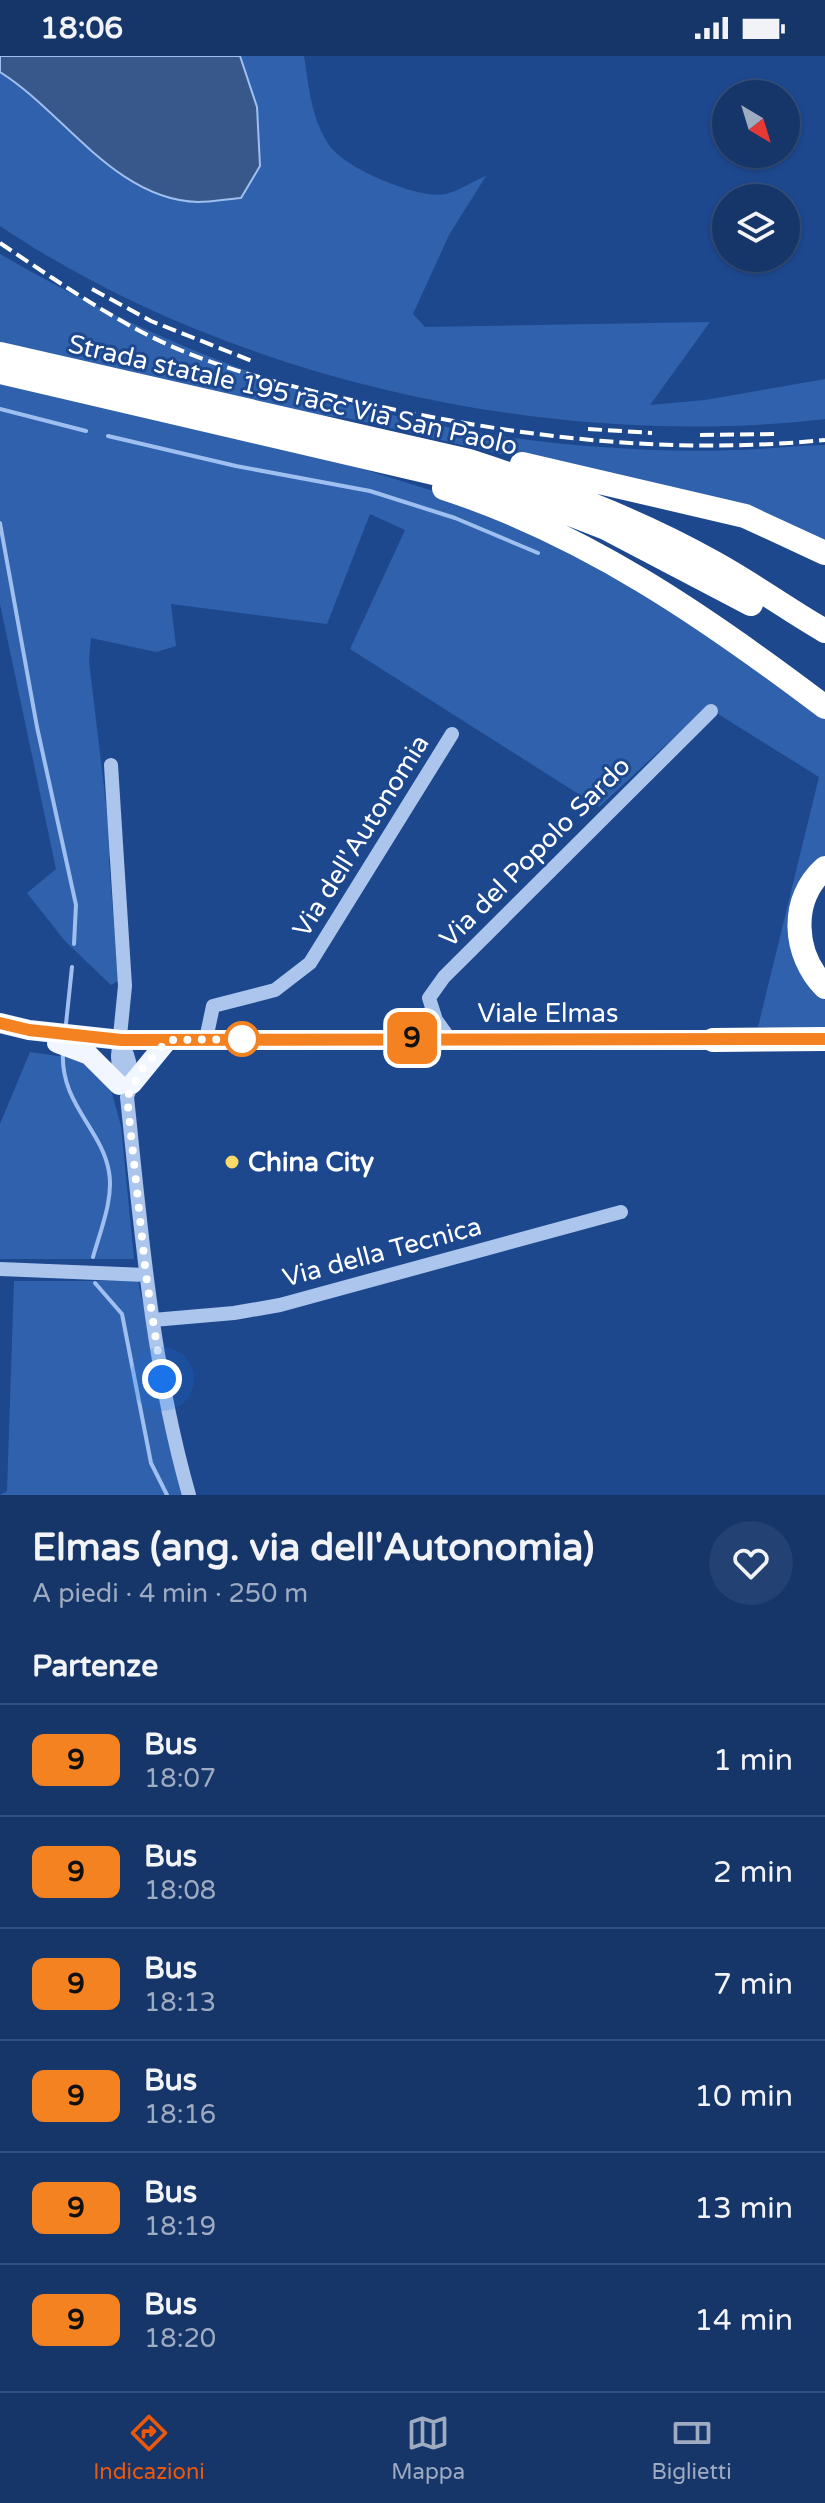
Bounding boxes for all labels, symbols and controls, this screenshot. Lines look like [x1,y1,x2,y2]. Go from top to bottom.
text: 18:06 [40,10,123,47]
north arrow [712,80,800,168]
map controls [712,80,800,272]
button: layers [712,184,800,272]
street label: Strada statale 195 racc Via San Paolo [65,328,521,462]
street label: Via dell'Autonomia [286,729,436,943]
street label: Via del Popolo Sardo [433,750,637,954]
street label: Viale Elmas [478,998,618,1029]
line badge: 9 [386,1012,438,1064]
text: 9 [403,1021,421,1055]
unlabelled marker [225,1022,259,1056]
place label: China City [248,1147,374,1178]
marker: China City [223,1153,241,1171]
street label: Via della Tecnica [279,1211,485,1293]
your location [142,1359,182,1399]
button: heart [709,1521,793,1605]
text: Elmas (ang. via dell'Autonomia) [32,1525,594,1571]
text: A piedi · 4 min · 250 m [32,1578,308,1609]
text: Partenze [32,1648,158,1685]
text: Bus [144,1726,197,1763]
text: 1 min [713,1742,793,1779]
text: 9 [67,1743,85,1777]
text: 18:07 [144,1763,216,1794]
text: Bus [144,1838,197,1875]
text: 2 min [713,1854,793,1891]
text: 9 [67,1855,85,1889]
text: 18:08 [144,1875,216,1906]
text: Bus [144,1950,197,1987]
text: 7 min [713,1966,793,2003]
text: 9 [67,1967,85,2001]
text: 18:13 [144,1987,216,2018]
text: Bus [144,2062,197,2099]
text: 10 min [694,2078,793,2115]
text: 9 [67,2079,85,2113]
text: 18:16 [144,2099,216,2130]
text: Bus [144,2174,197,2211]
text: 13 min [694,2190,793,2227]
text: 9 [67,2191,85,2225]
text: 18:19 [144,2211,216,2242]
text: Bus [144,2286,197,2323]
text: 14 min [694,2302,793,2339]
text: 9 [67,2303,85,2337]
text: 18:20 [144,2323,216,2354]
tab: Indicazioni [93,2411,205,2485]
tab: Mappa [391,2411,465,2485]
tab: Biglietti [652,2411,732,2485]

